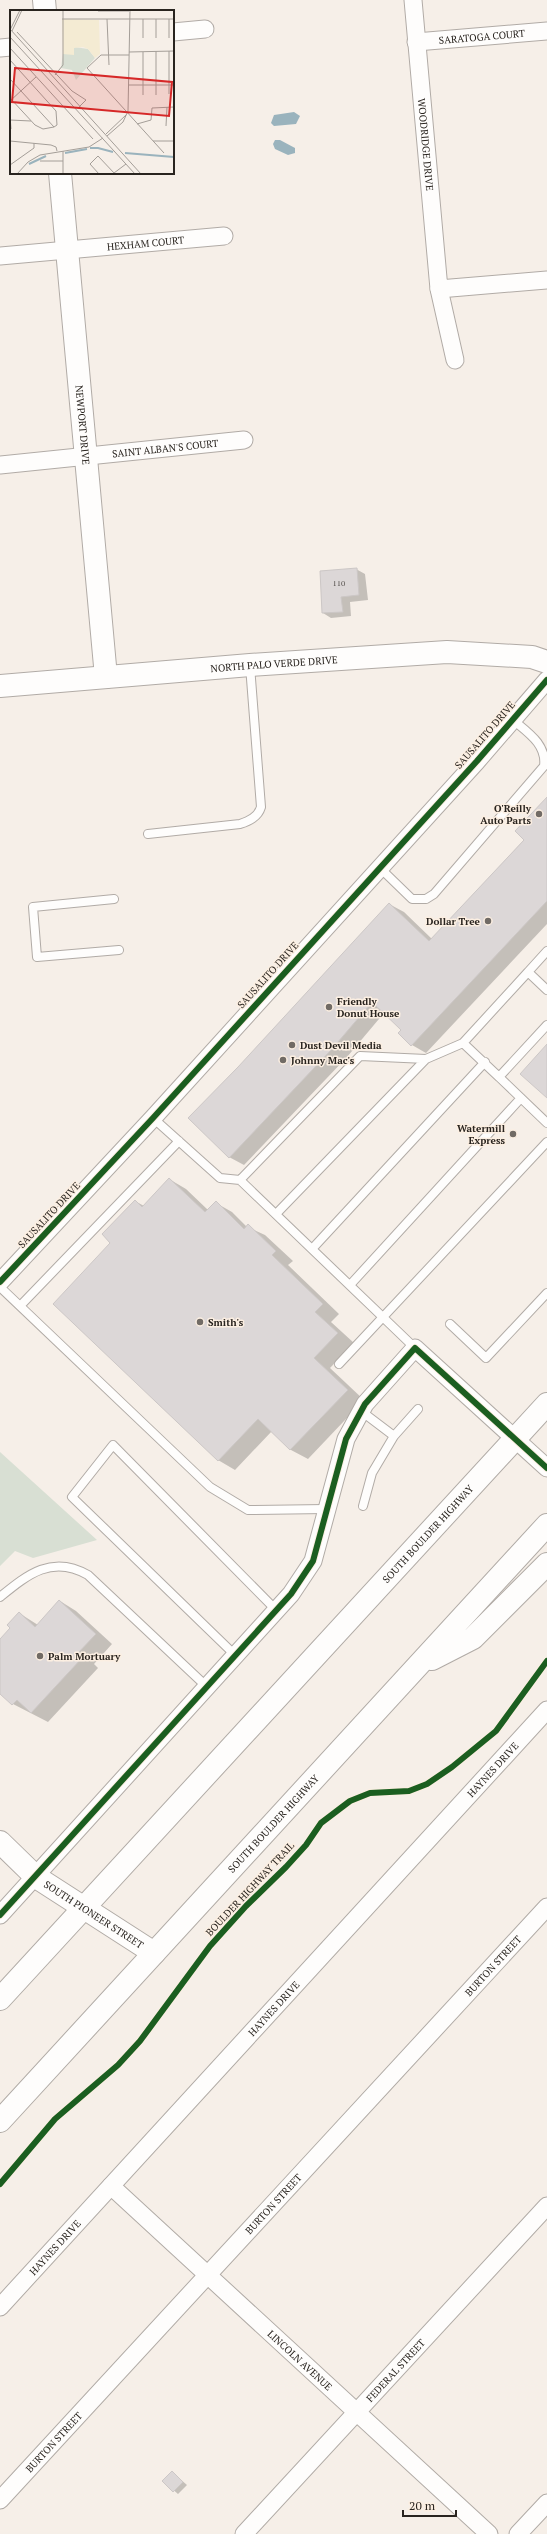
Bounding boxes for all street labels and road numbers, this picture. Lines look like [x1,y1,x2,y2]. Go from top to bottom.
street label: SARATOGA COURT [438,26,525,47]
street label: WOODRIDGE DRIVE [415,98,437,191]
street label: HEXHAM COURT [106,233,185,253]
street label: NEWPORT DRIVE [73,385,93,466]
street label: SAINT ALBAN'S COURT [111,436,219,460]
street label: NORTH PALO VERDE DRIVE [210,653,338,675]
street label: SAUSALITO DRIVE [452,698,518,772]
street label: SAUSALITO DRIVE [235,939,302,1011]
street label: SAUSALITO DRIVE [15,1179,83,1251]
street label: SOUTH BOULDER HIGHWAY [379,1482,476,1586]
street label: HAYNES DRIVE [464,1739,521,1800]
street label: SOUTH BOULDER HIGHWAY [225,1771,322,1875]
street label: BOULDER HIGHWAY TRAIL [203,1839,297,1939]
street label: SOUTH PIONEER STREET [42,1877,146,1951]
street label: BURTON STREET [462,1933,524,1999]
street label: HAYNES DRIVE [245,1978,302,2039]
street label: BURTON STREET [242,2171,304,2237]
street label: HAYNES DRIVE [26,2217,83,2278]
street label: LINCOLN AVENUE [265,2327,335,2393]
street label: FEDERAL STREET [363,2336,428,2404]
street label: BURTON STREET [22,2409,85,2475]

